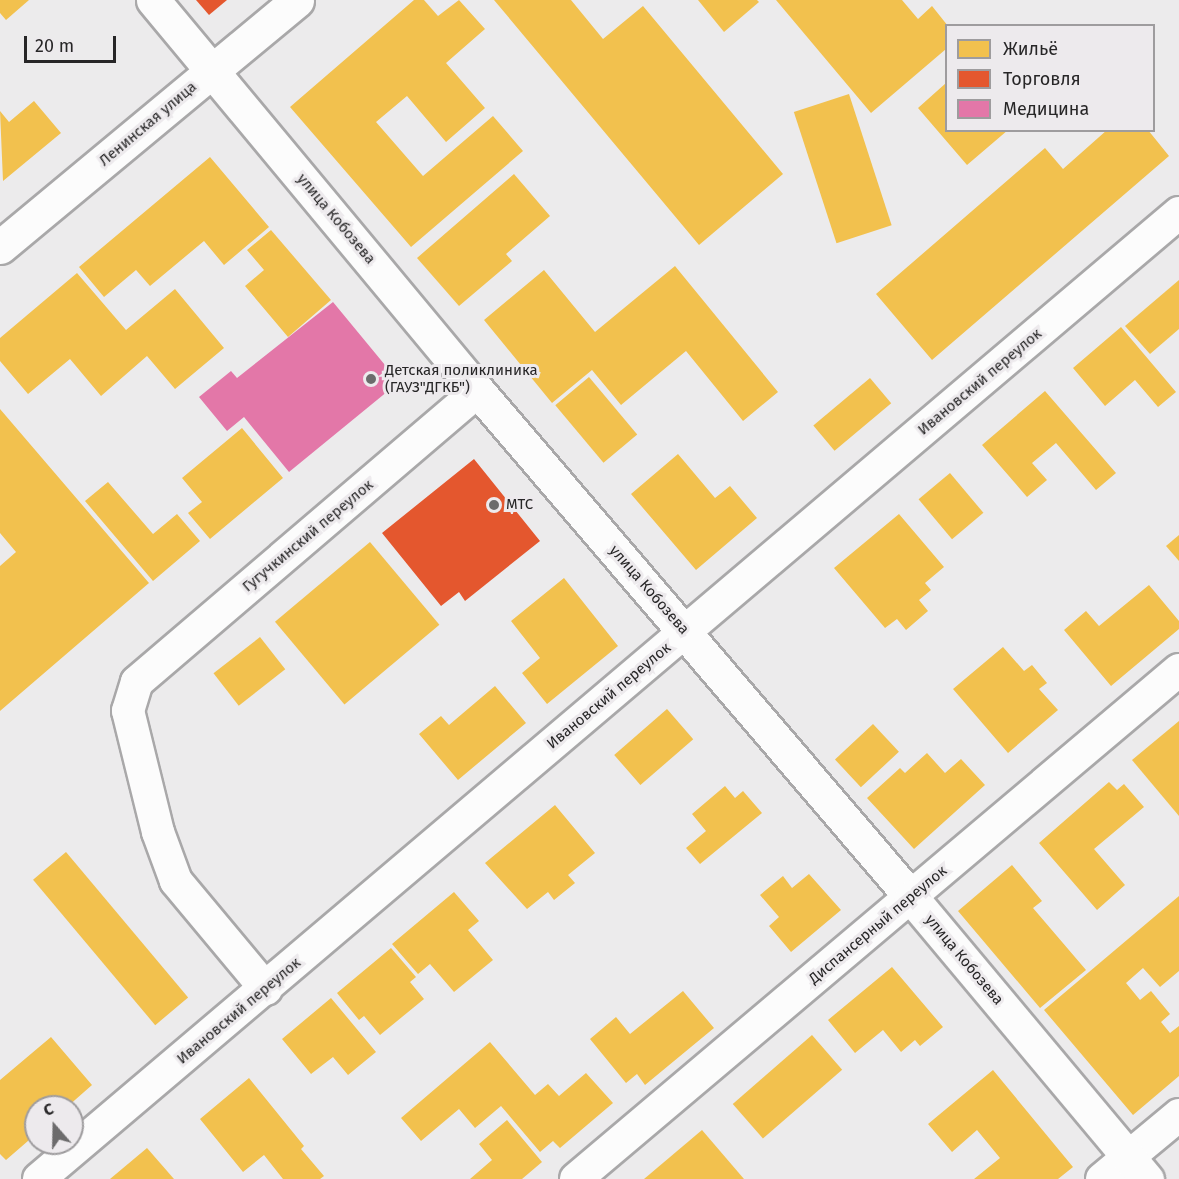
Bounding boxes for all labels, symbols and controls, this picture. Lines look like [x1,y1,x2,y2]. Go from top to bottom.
scale bar [27,24,118,62]
legend [945,24,1155,132]
text: 20 m [35,35,74,57]
text: Жильё [1003,38,1058,60]
text: Торговля [1003,68,1081,90]
street label: Ленинская улица [96,78,200,170]
text: Медицина [1003,98,1089,120]
street label: улица Кобозева [293,170,379,268]
street label: Ивановский переулок [914,325,1046,439]
place label: Детская поликлиника (ГАУЗ"ДГКБ") [385,361,538,396]
marker: Детская поликлиника (ГАУЗ"ДГКБ") [362,370,380,388]
street label: Гугучкинский переулок [239,476,377,596]
place label: МТС [506,496,533,514]
marker: МТС [487,498,501,512]
street label: улица Кобозева [605,542,693,638]
street label: Ивановский переулок [543,639,675,753]
street label: Диспансерный переулок [805,862,951,988]
street label: улица Кобозева [921,911,1007,1009]
street label: Ивановский переулок [173,954,305,1068]
north arrow [24,1095,84,1155]
text: С [41,1099,56,1120]

